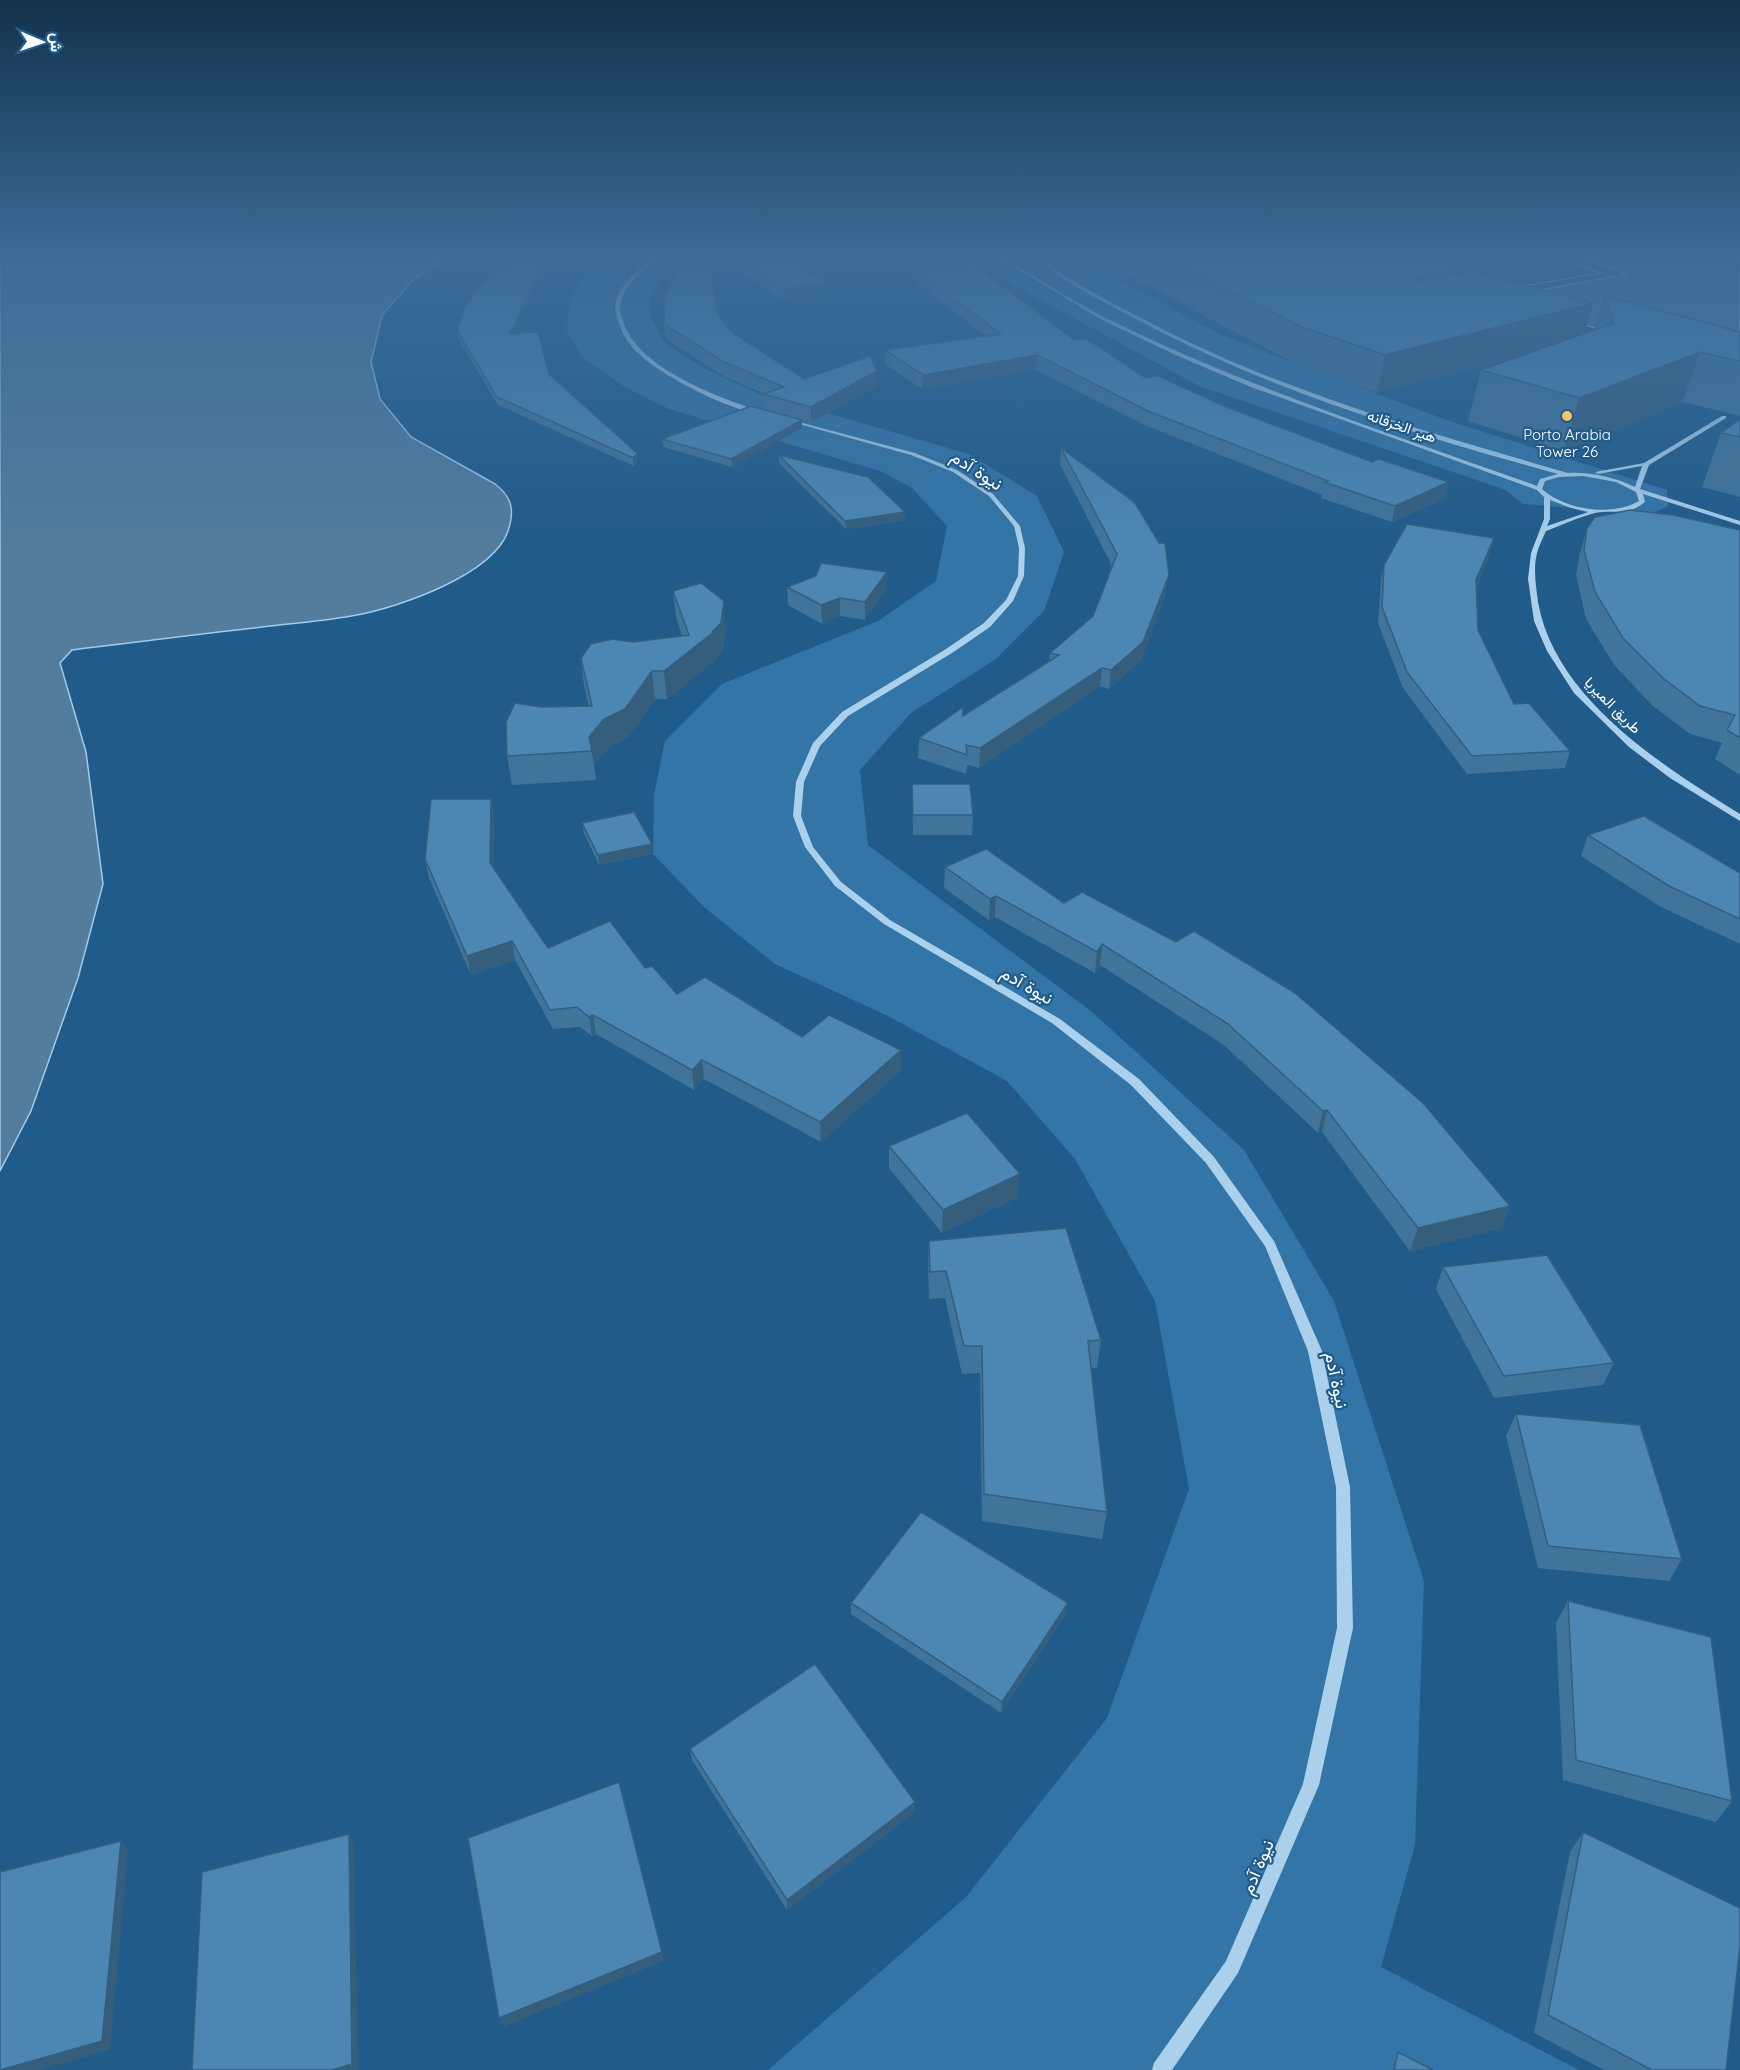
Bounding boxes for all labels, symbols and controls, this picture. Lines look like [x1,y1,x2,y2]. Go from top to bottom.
north arrow [12,12,72,72]
text: ش [47,33,67,52]
street label: هير الخرقانه [1365,405,1439,447]
marker: Porto Arabia Tower 26 [1560,409,1574,423]
place label: Porto Arabia Tower 26 [1523,425,1611,461]
street label: نيوة آدم [946,445,1007,496]
street label: طريق الميريا [1580,673,1646,738]
street label: نيوة آدم [996,961,1058,1010]
street label: نيوة آدم [1319,1350,1354,1411]
street label: نيوة آدم [1235,1836,1280,1898]

